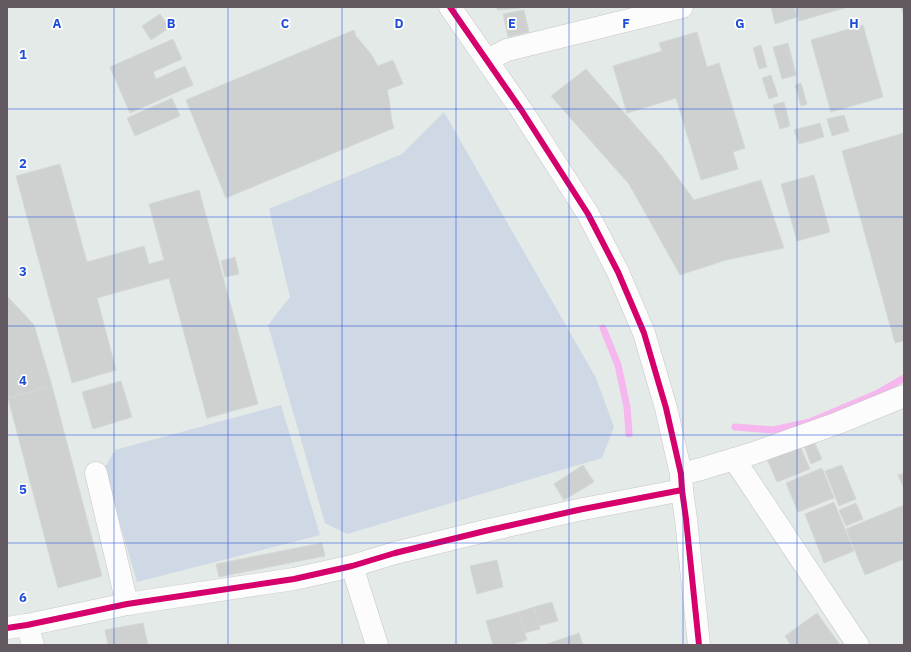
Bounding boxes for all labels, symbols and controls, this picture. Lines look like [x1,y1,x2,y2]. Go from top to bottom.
text: A [53,15,62,32]
text: B [167,15,176,32]
text: C [281,15,290,32]
text: D [394,15,404,32]
text: E [508,15,516,32]
text: F [622,15,630,32]
text: G [735,15,745,32]
text: H [849,15,859,32]
text: 1 [19,46,27,63]
text: 2 [19,155,27,172]
text: 3 [19,263,27,280]
text: 4 [19,372,27,389]
text: 5 [19,481,27,498]
text: 6 [19,589,27,606]

